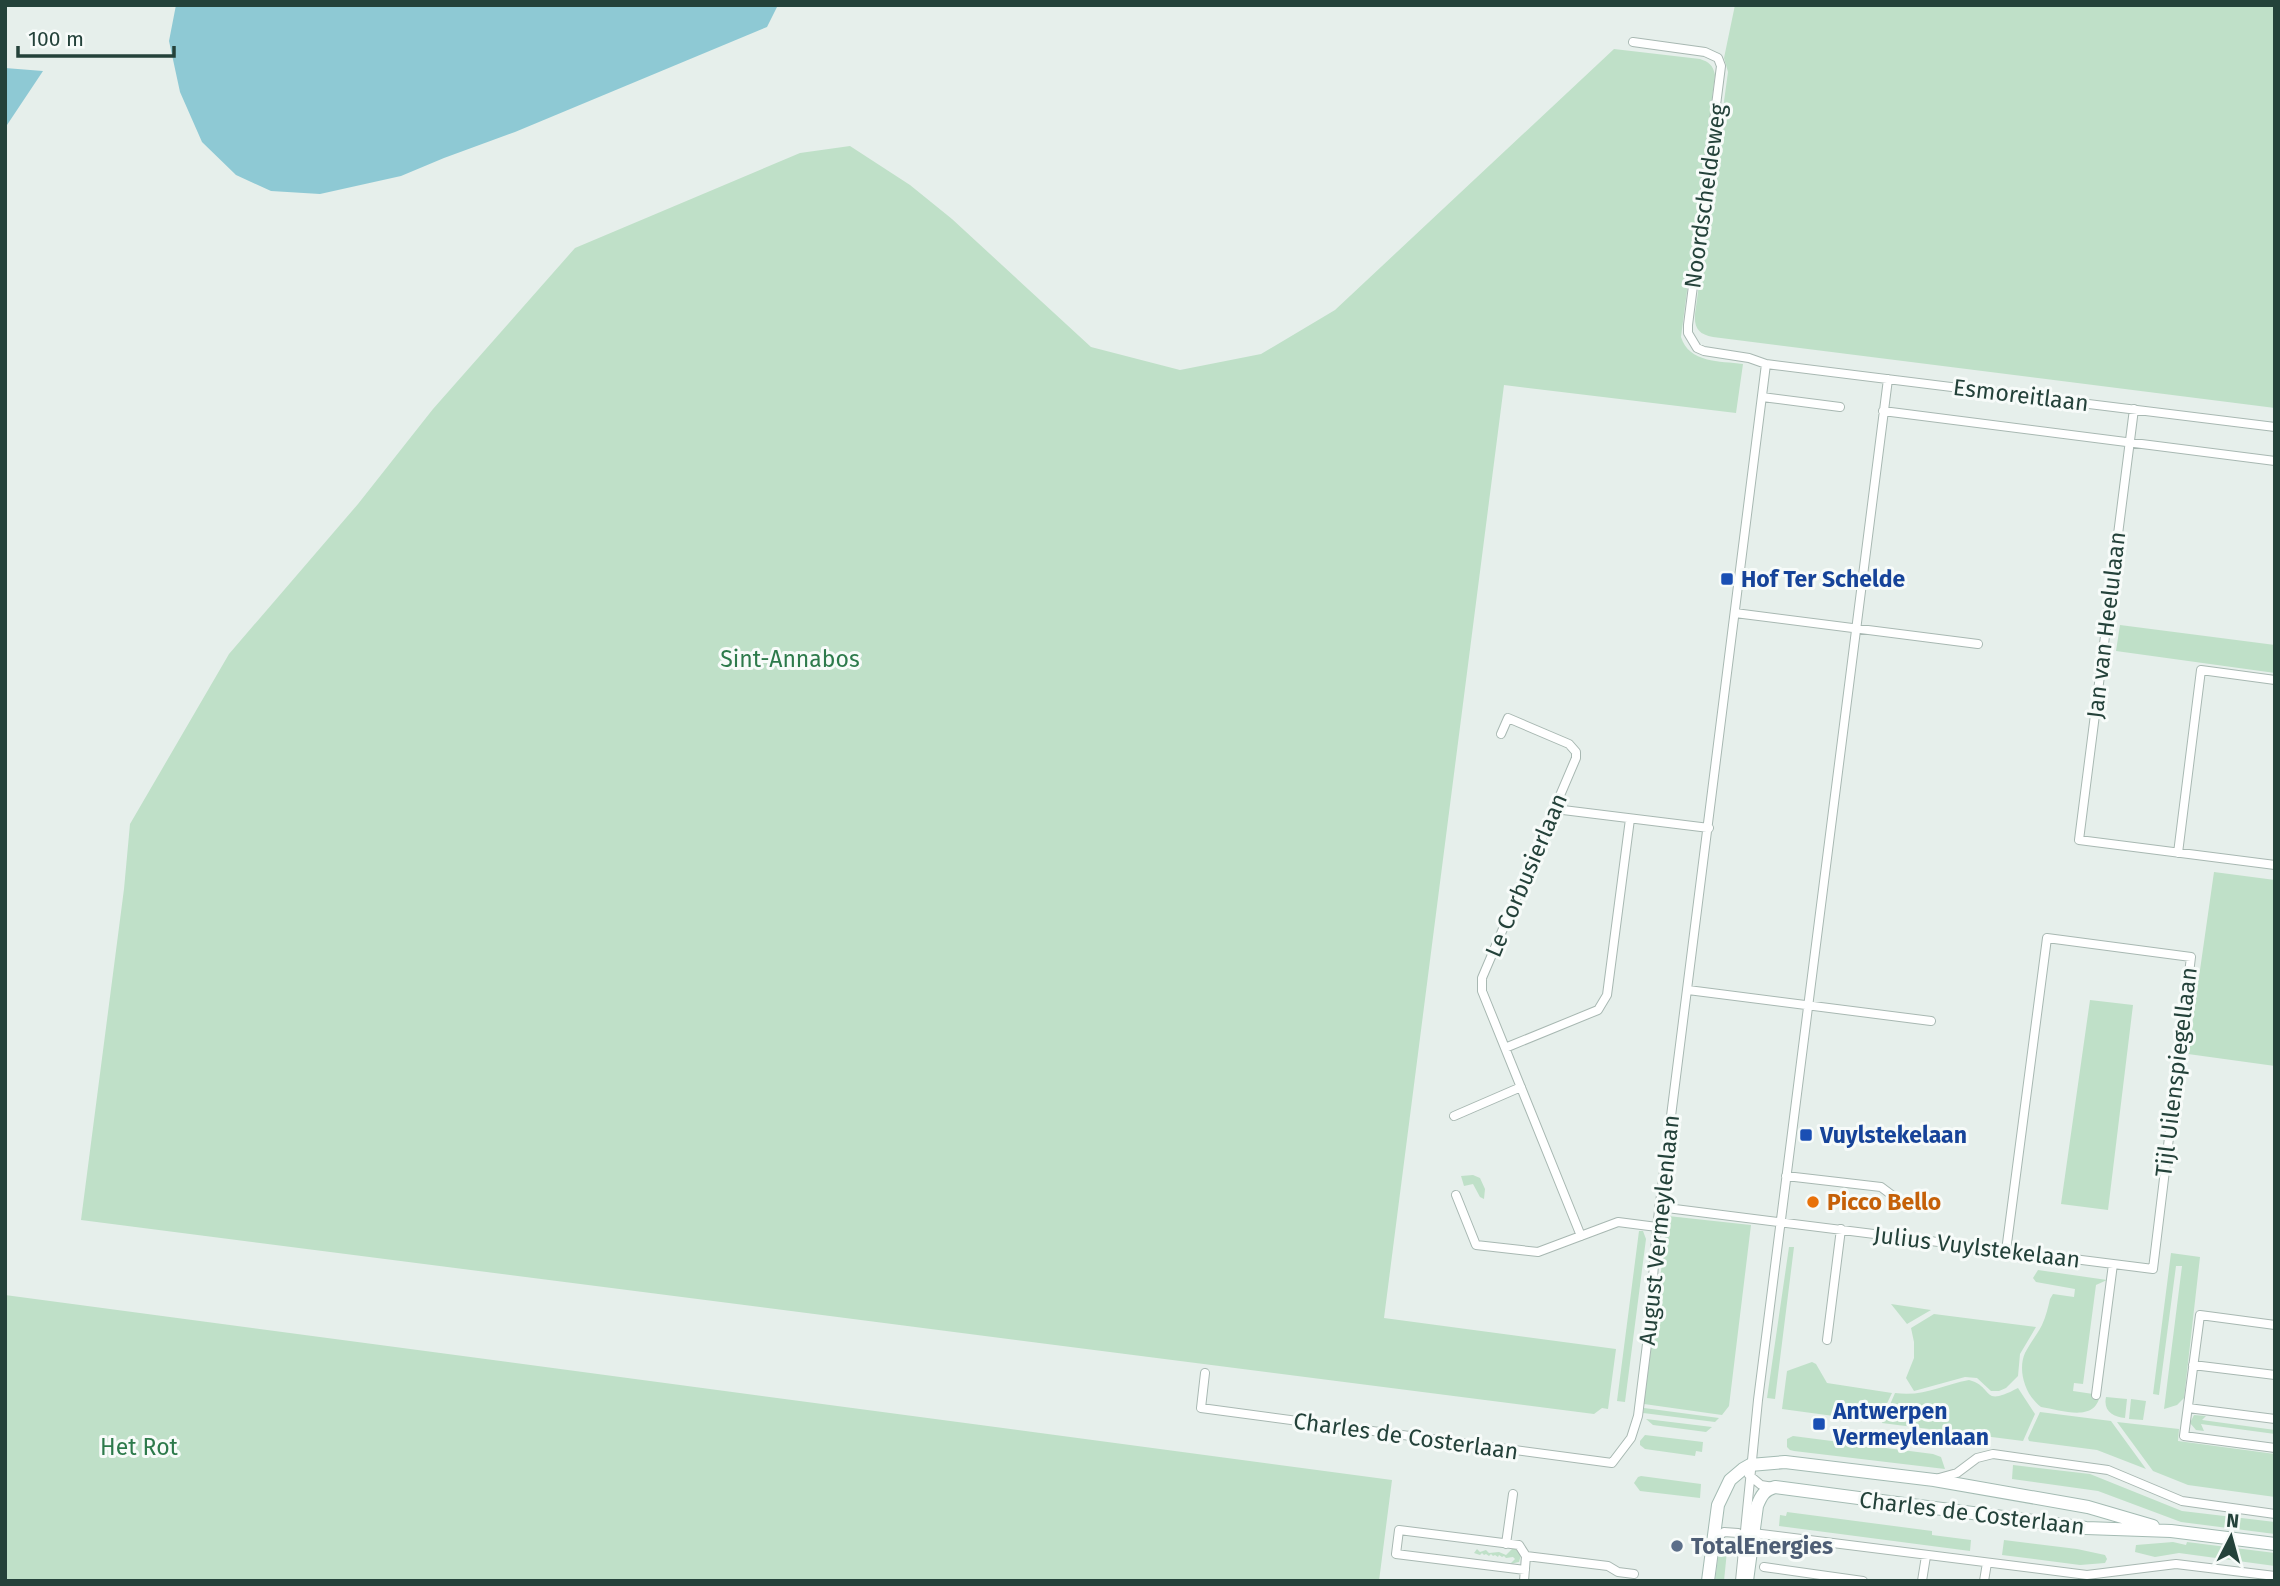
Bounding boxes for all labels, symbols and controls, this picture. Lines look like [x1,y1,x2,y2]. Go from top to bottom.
scale bar [18,14,173,58]
text: 100 m [28,26,84,52]
street label: Noordscheldeweg [1678,102,1732,290]
street label: Esmoreitlaan [1952,373,2090,417]
street label: Jan van Heelulaan [2081,530,2131,720]
place label: Hof Ter Schelde [1741,565,1906,593]
marker: Hof Ter Schelde [1719,571,1735,587]
park label: Sint-Annabos [720,645,860,673]
street label: Le Corbusierlaan [1479,789,1573,961]
street label: Tijl Uilenspiegellaan [2149,965,2203,1179]
street label: August Vermeylenlaan [1633,1113,1685,1347]
place label: Vuylstekelaan [1819,1121,1967,1149]
marker: Vuylstekelaan [1798,1127,1814,1143]
place label: Picco Bello [1827,1188,1941,1216]
marker: Picco Bello [1805,1194,1821,1210]
street label: Julius Vuylstekelaan [1872,1220,2082,1274]
place label: Antwerpen Vermeylenlaan [1832,1397,1989,1451]
street label: Charles de Costerlaan [1292,1406,1520,1466]
marker: Antwerpen Vermeylenlaan [1811,1416,1827,1432]
park label: Het Rot [100,1433,179,1461]
street label: Charles de Costerlaan [1858,1485,2086,1541]
north arrow [2196,1502,2266,1572]
text: N [2225,1508,2240,1533]
place label: TotalEnergies [1691,1532,1833,1560]
marker: TotalEnergies [1669,1538,1685,1554]

